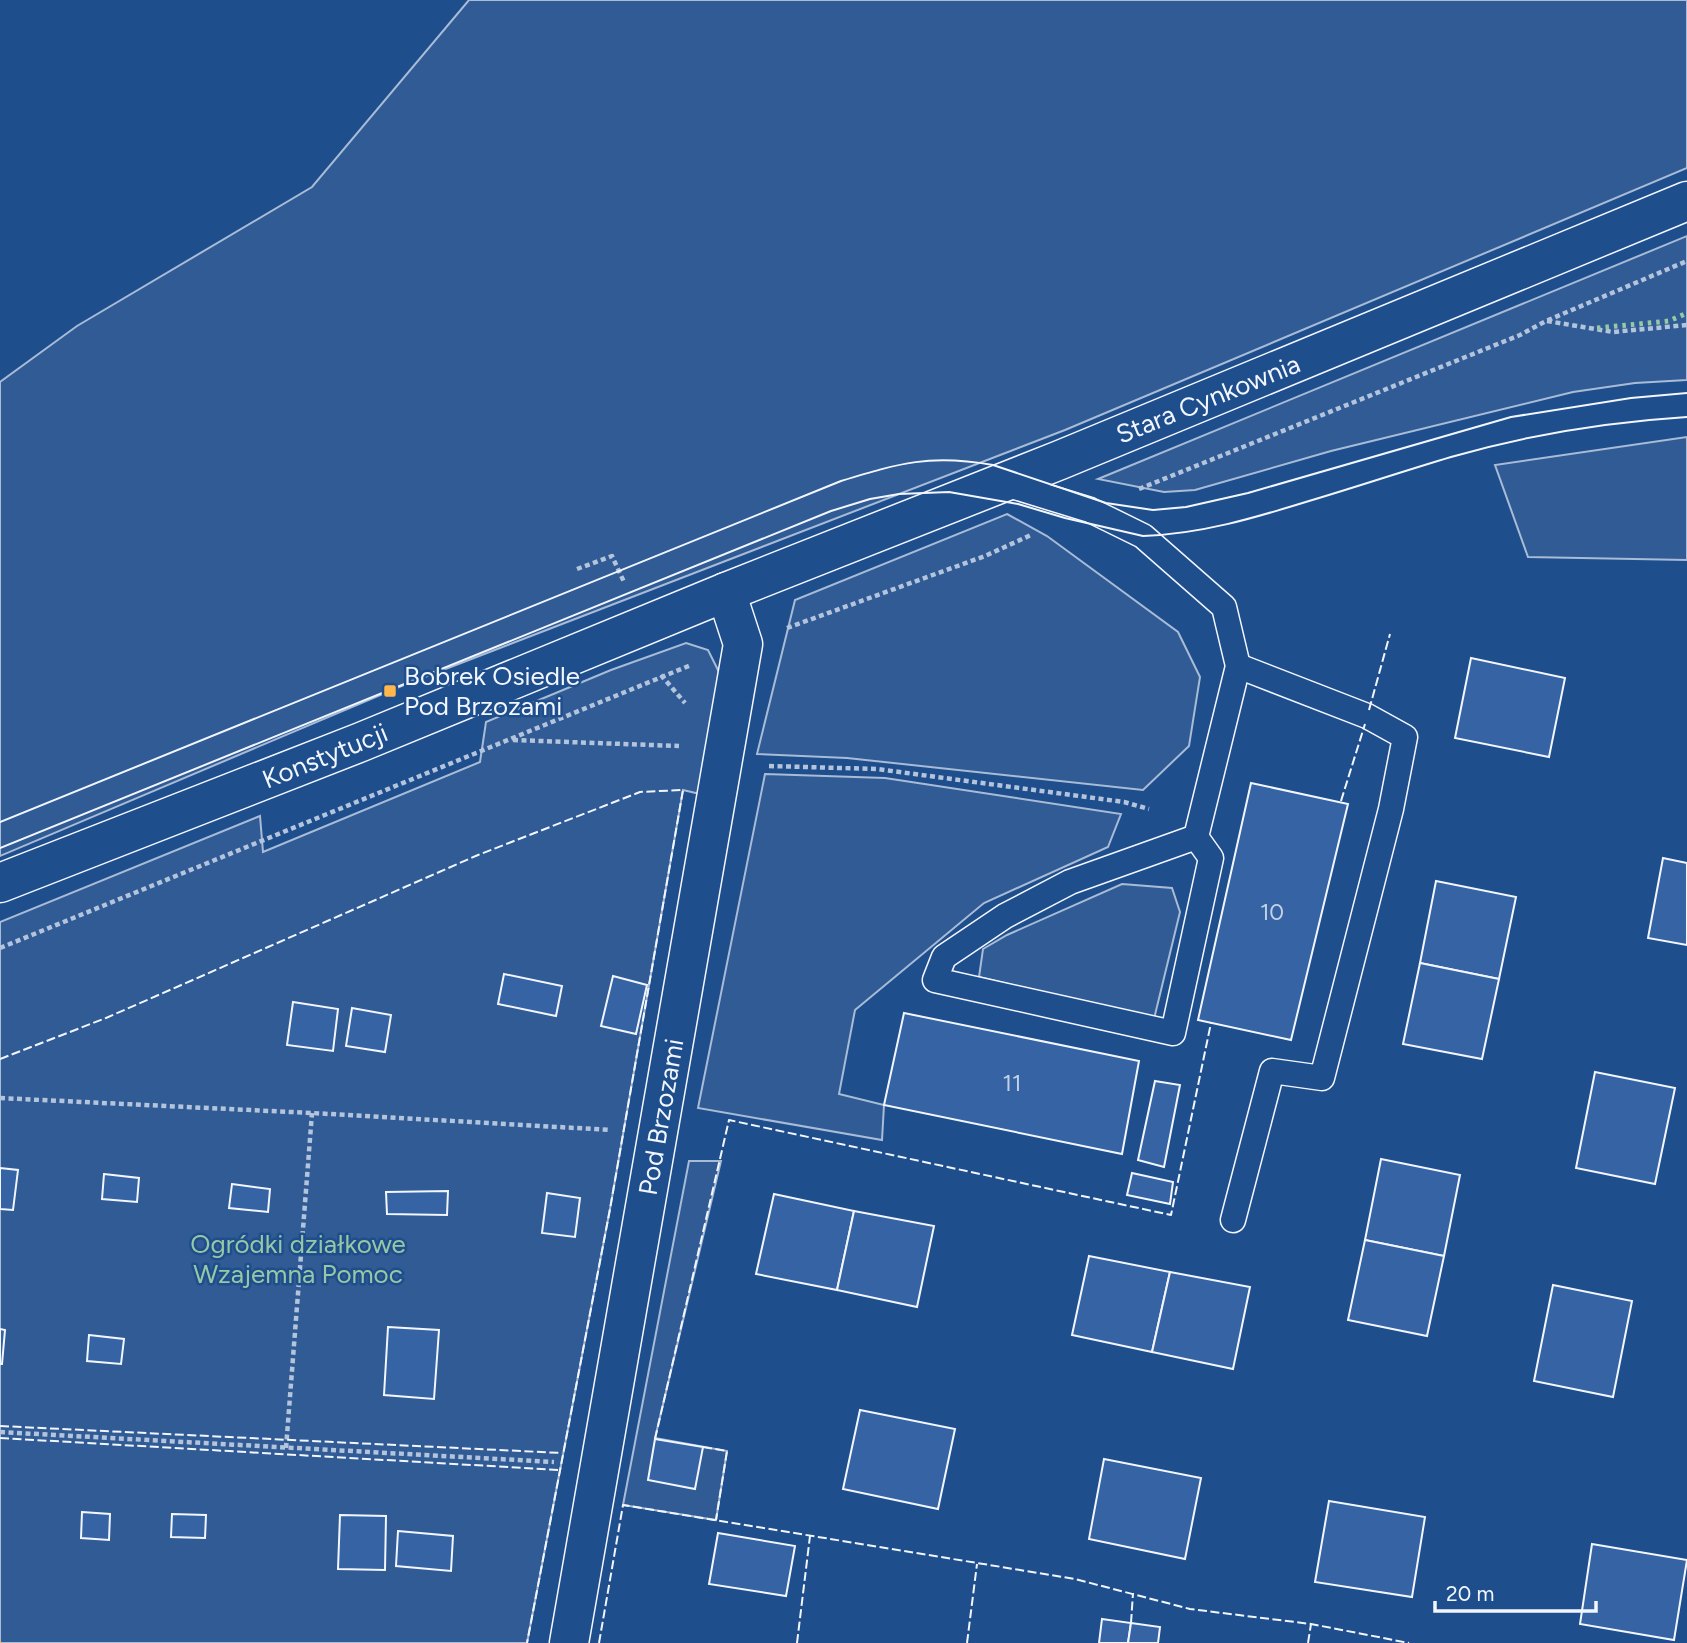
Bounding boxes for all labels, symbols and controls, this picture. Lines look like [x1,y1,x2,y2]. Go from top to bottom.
street label: Stara Cynkownia [1111,348,1305,450]
place label: Bobrek Osiedle Pod Brzozami [404,660,580,722]
marker: Bobrek Osiedle Pod Brzozami [382,683,398,699]
street label: Konstytucji [258,716,392,796]
house number: 10 [1260,898,1284,926]
street label: Pod Brzozami [632,1036,690,1198]
house number: 11 [1003,1069,1022,1097]
park label: Ogródki działkowe Wzajemna Pomoc [190,1228,406,1290]
scale bar [1435,1570,1596,1614]
text: 20 m [1446,1581,1494,1606]

